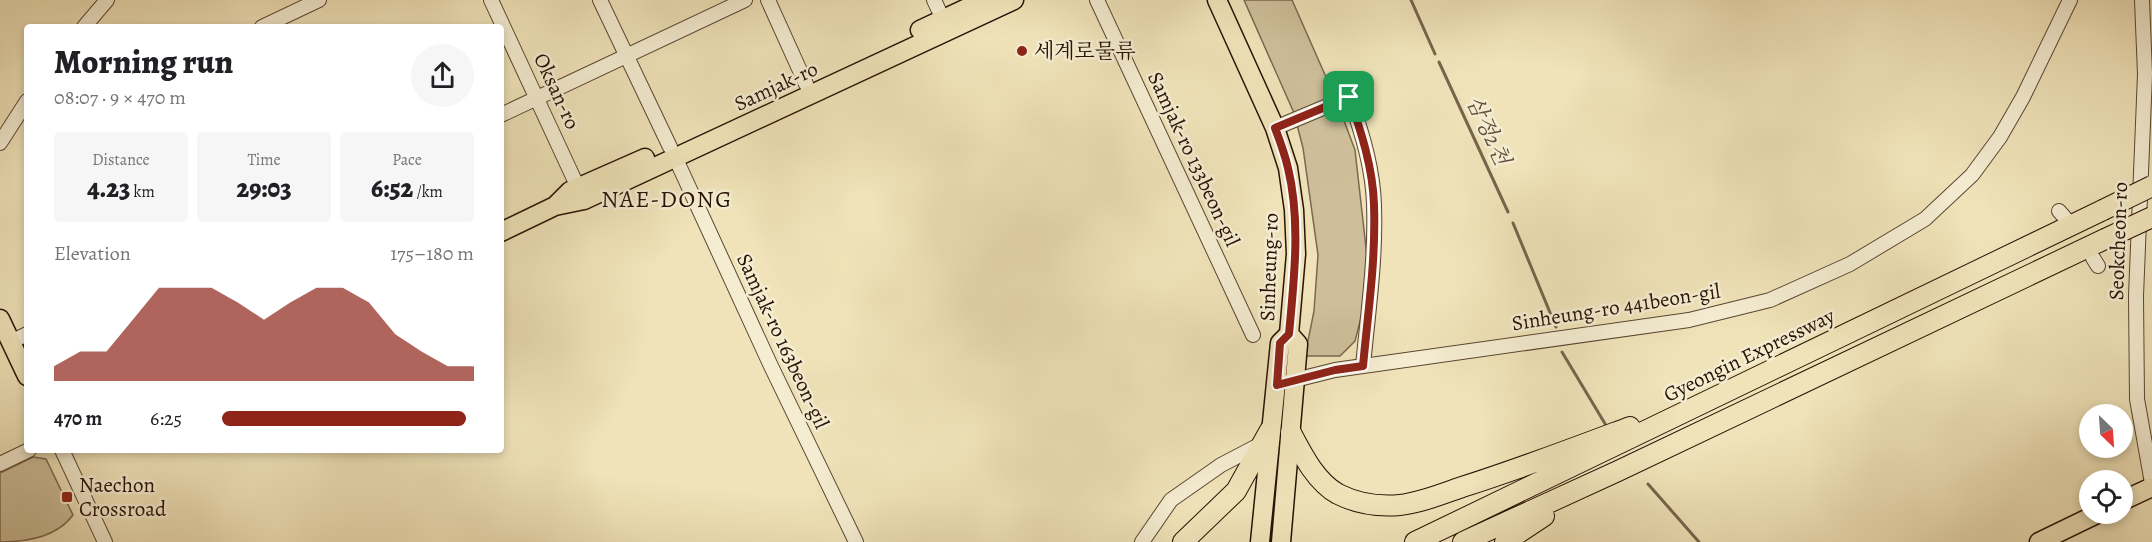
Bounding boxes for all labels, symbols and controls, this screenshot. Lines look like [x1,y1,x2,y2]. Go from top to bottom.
place label: 세계로물류 [1034,37,1135,65]
text: Morning run [54,39,233,84]
button: share [411,44,474,107]
marker: 세계로물류 [1015,44,1029,58]
street label: Oksan-ro [527,48,587,134]
street label: Samjak-ro [730,54,822,118]
street label: Samjak-ro 133beon-gil [1141,67,1247,251]
pin [1323,71,1374,122]
icon: arrive [1332,80,1365,113]
text: 08:07 · 9 × 470 m [54,84,186,111]
water label: 삼정2천 [1459,91,1518,172]
text: Distance [92,149,150,171]
text: Time [247,149,281,171]
text: Pace [392,149,422,171]
text: 4.23 [87,171,130,206]
text: 29:03 [236,171,292,206]
text: 6:52 [371,171,413,206]
text: km [130,181,155,203]
text: /km [413,181,443,203]
street label: Seokcheon-ro [2102,181,2134,301]
district label: NAE-DONG [601,183,733,215]
street label: Sinheung-ro [1253,212,1285,322]
text: Elevation [54,240,131,267]
text: 175–180 m [390,240,474,267]
street label: Samjak-ro 163beon-gil [730,249,836,433]
street label: Sinheung-ro 441beon-gil [1510,277,1722,337]
street label: Gyeongin Expressway [1659,301,1840,409]
north arrow [2079,404,2133,458]
map controls [2079,404,2133,524]
text: 470 m [54,405,102,432]
text: 6:25 [150,405,182,432]
button: locate [2079,470,2133,524]
place label: Naechon Crossroad [79,471,167,523]
marker: Naechon Crossroad [60,490,74,504]

